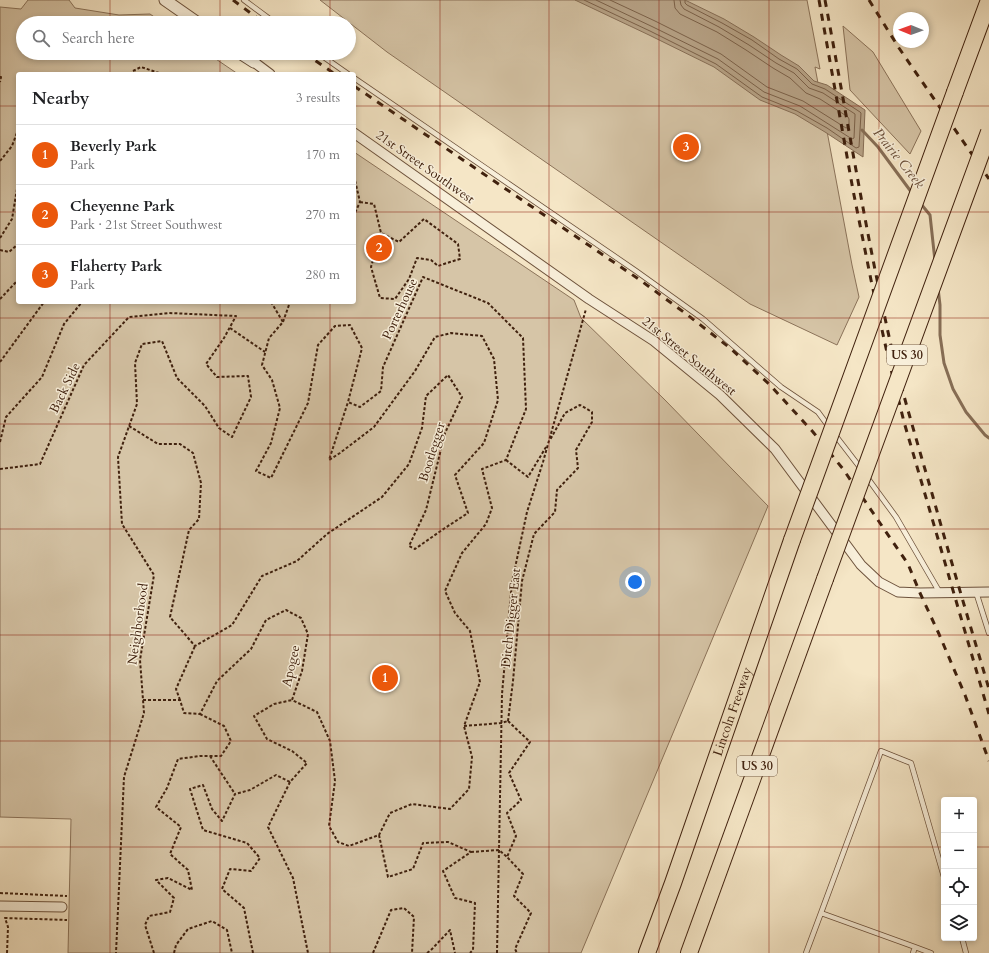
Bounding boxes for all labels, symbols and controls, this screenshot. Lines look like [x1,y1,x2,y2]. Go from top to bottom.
north arrow [893,12,929,48]
search box [16,16,356,60]
icon: search [30,27,52,49]
text: Search here [62,28,135,48]
text: Nearby [32,87,89,110]
text: 3 results [296,89,340,107]
water label: Prairie Creek [869,124,929,192]
street label: 21st Street Southwest [372,126,478,208]
pin: 3 [673,132,699,162]
text: Beverly Park [70,136,157,156]
text: 1 [42,146,48,164]
text: 170 m [306,146,340,164]
text: Park [70,156,95,174]
text: Cheyenne Park [70,196,175,216]
text: 2 [42,206,48,224]
text: 270 m [306,206,340,224]
text: Park · 21st Street Southwest [70,216,222,234]
pin: 2 [366,233,392,263]
text: Flaherty Park [70,256,162,276]
text: 3 [42,266,48,284]
text: 280 m [306,266,340,284]
street label: Porterhouse [378,275,422,343]
text: Park [70,276,95,294]
street label: 21st Street Southwest [638,312,740,400]
road number: US 30 [887,345,927,365]
street label: Back Side [45,360,85,416]
street label: Bootlegger [414,420,450,484]
street label: Ditch Digger East [497,567,525,669]
your location [625,572,645,592]
street label: Neighborhood [123,582,153,666]
street label: Apogee [277,643,305,689]
pin: 1 [372,663,398,693]
street label: Lincoln Freeway [709,665,756,759]
road number: US 30 [737,756,777,776]
map controls [941,797,977,941]
button: + [941,797,977,833]
button: − [941,833,977,869]
button: locate [941,869,977,905]
button: layers [941,905,977,941]

